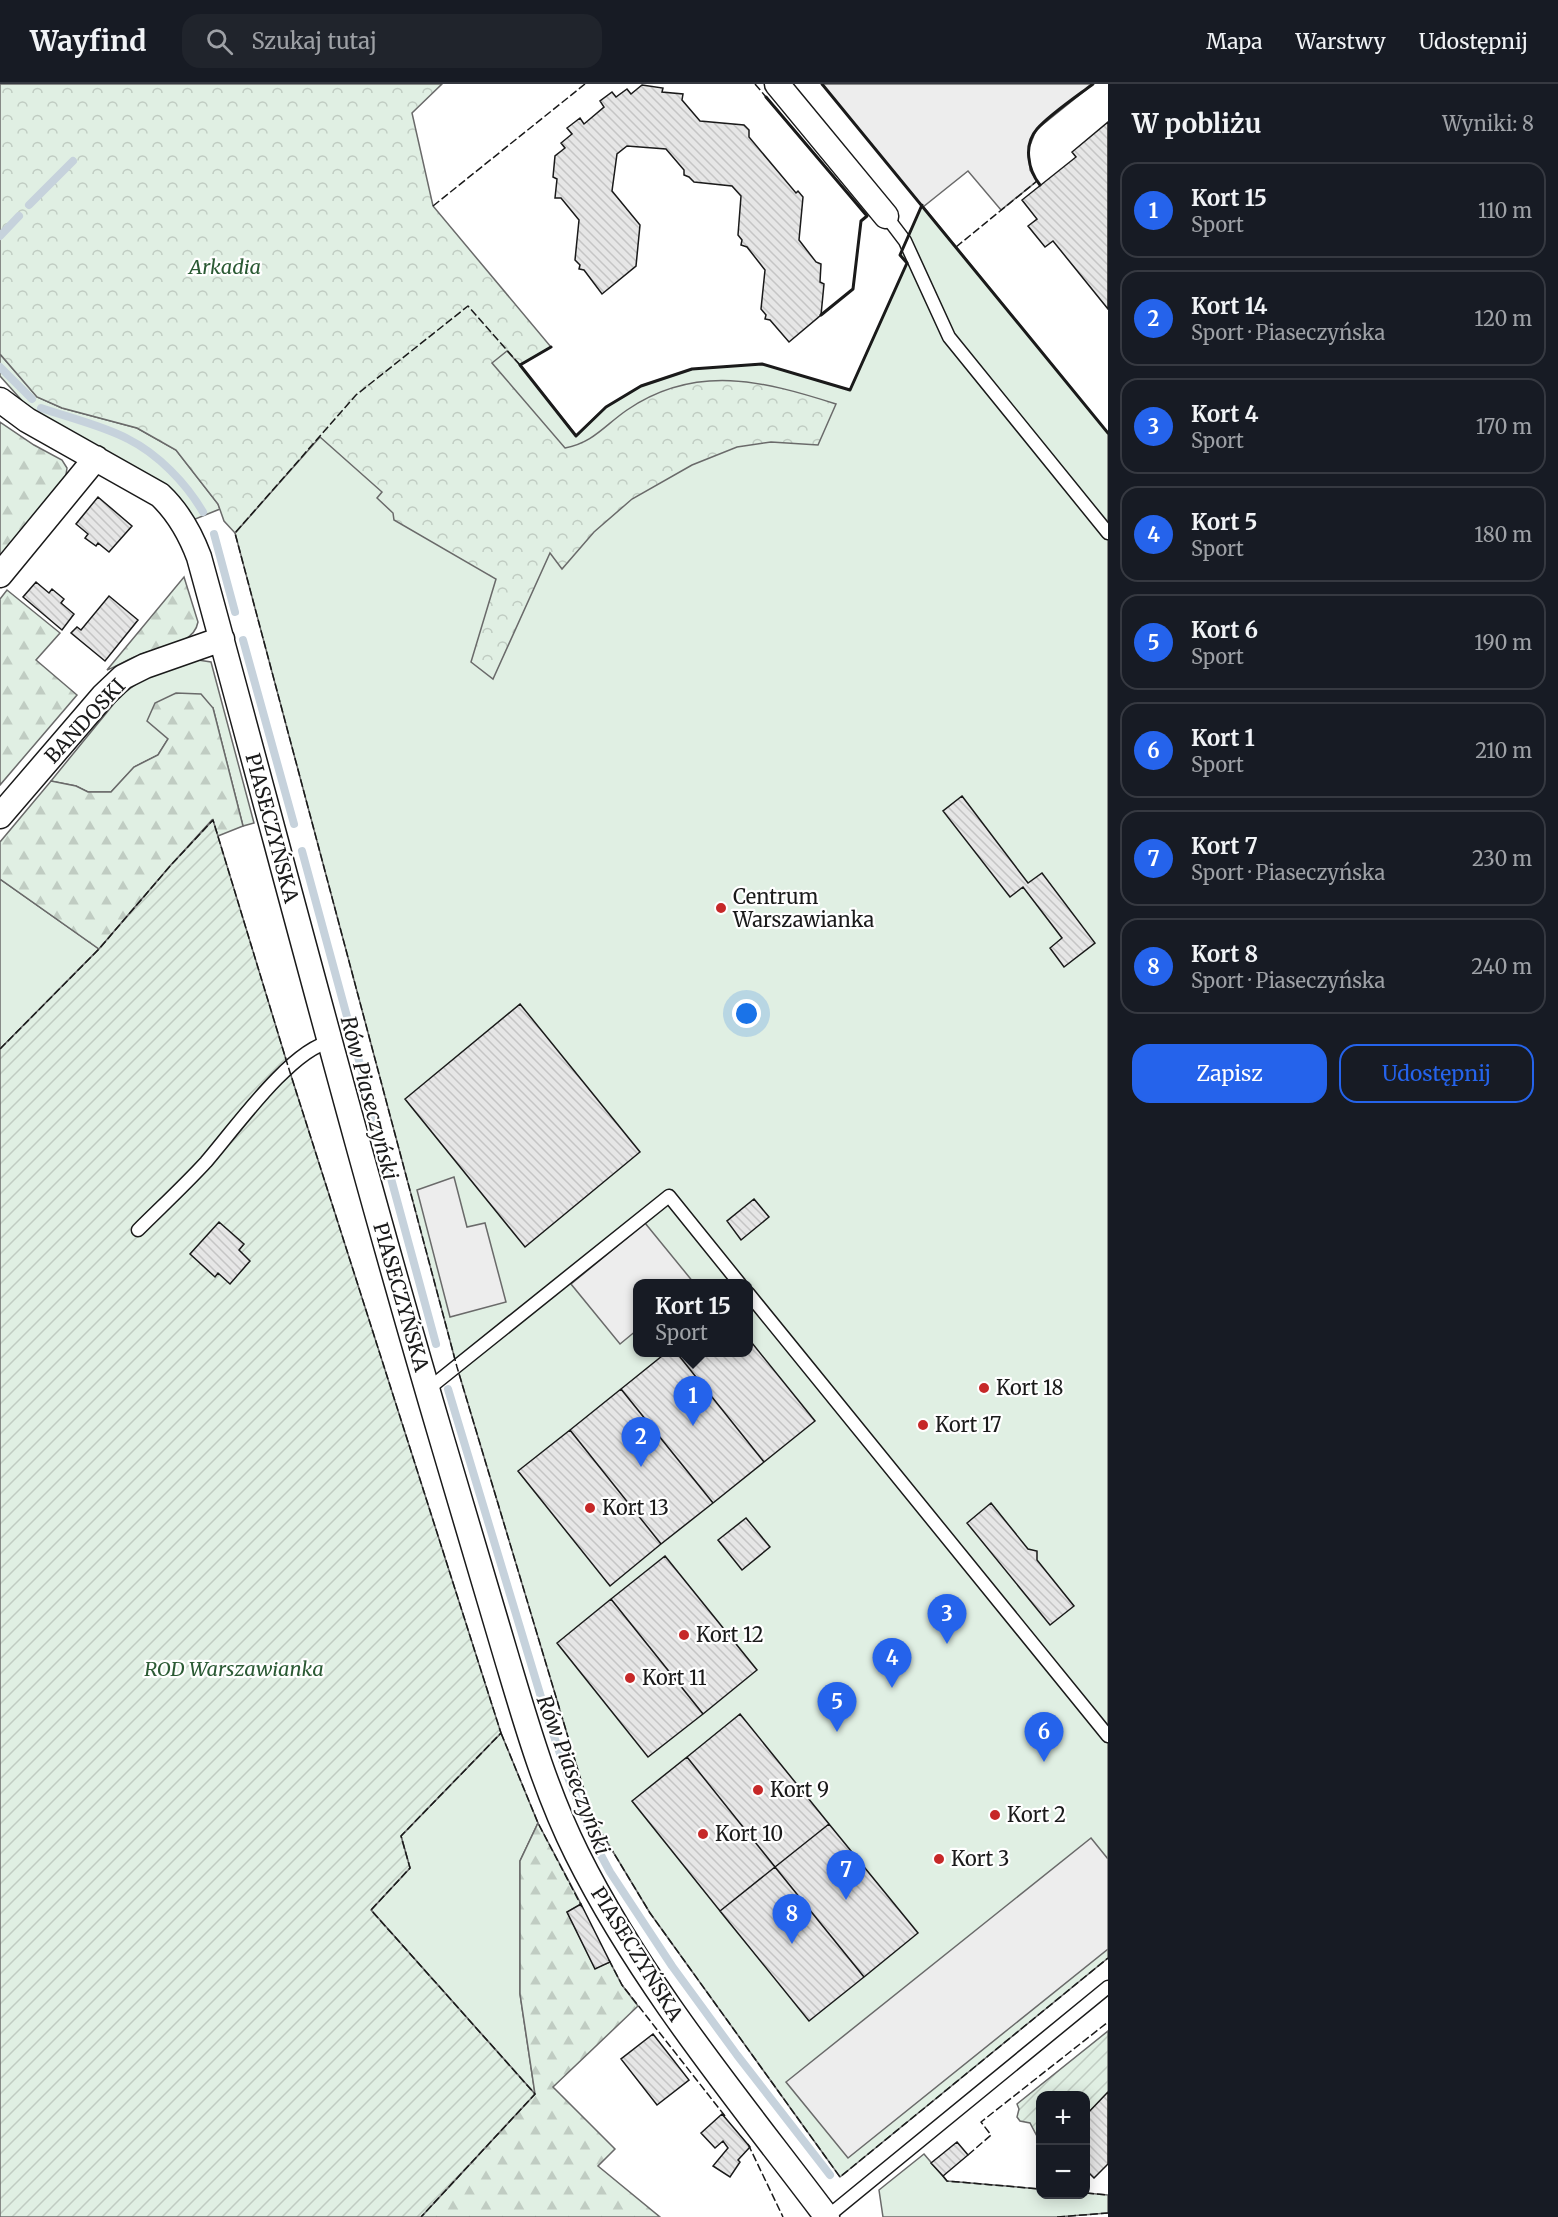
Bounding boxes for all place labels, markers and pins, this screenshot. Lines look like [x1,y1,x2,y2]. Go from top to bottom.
place label: Centrum Warszawianka [732,884,874,932]
marker: Centrum Warszawianka [714,901,728,915]
place label: Kort 18 [996,1375,1063,1400]
pin: 1 [674,1376,712,1426]
marker: Kort 18 [977,1381,991,1395]
place label: Kort 17 [935,1412,1001,1437]
pin: 2 [622,1418,660,1467]
marker: Kort 17 [916,1418,930,1432]
place label: Kort 13 [602,1495,669,1520]
marker: Kort 13 [583,1501,597,1515]
pin: 3 [928,1594,966,1644]
place label: Kort 12 [696,1622,764,1647]
marker: Kort 12 [677,1628,691,1642]
pin: 4 [872,1638,912,1688]
place label: Kort 11 [642,1665,707,1690]
marker: Kort 11 [623,1671,637,1685]
pin: 5 [818,1682,856,1732]
pin: 6 [1024,1712,1064,1762]
place label: Kort 9 [770,1777,829,1802]
marker: Kort 9 [751,1783,765,1797]
place label: Kort 2 [1007,1802,1066,1827]
marker: Kort 2 [988,1808,1002,1822]
place label: Kort 10 [715,1821,783,1846]
marker: Kort 10 [696,1827,710,1841]
place label: Kort 3 [951,1846,1010,1871]
pin: 7 [826,1850,866,1900]
marker: Kort 3 [932,1852,946,1866]
pin: 8 [772,1894,812,1944]

